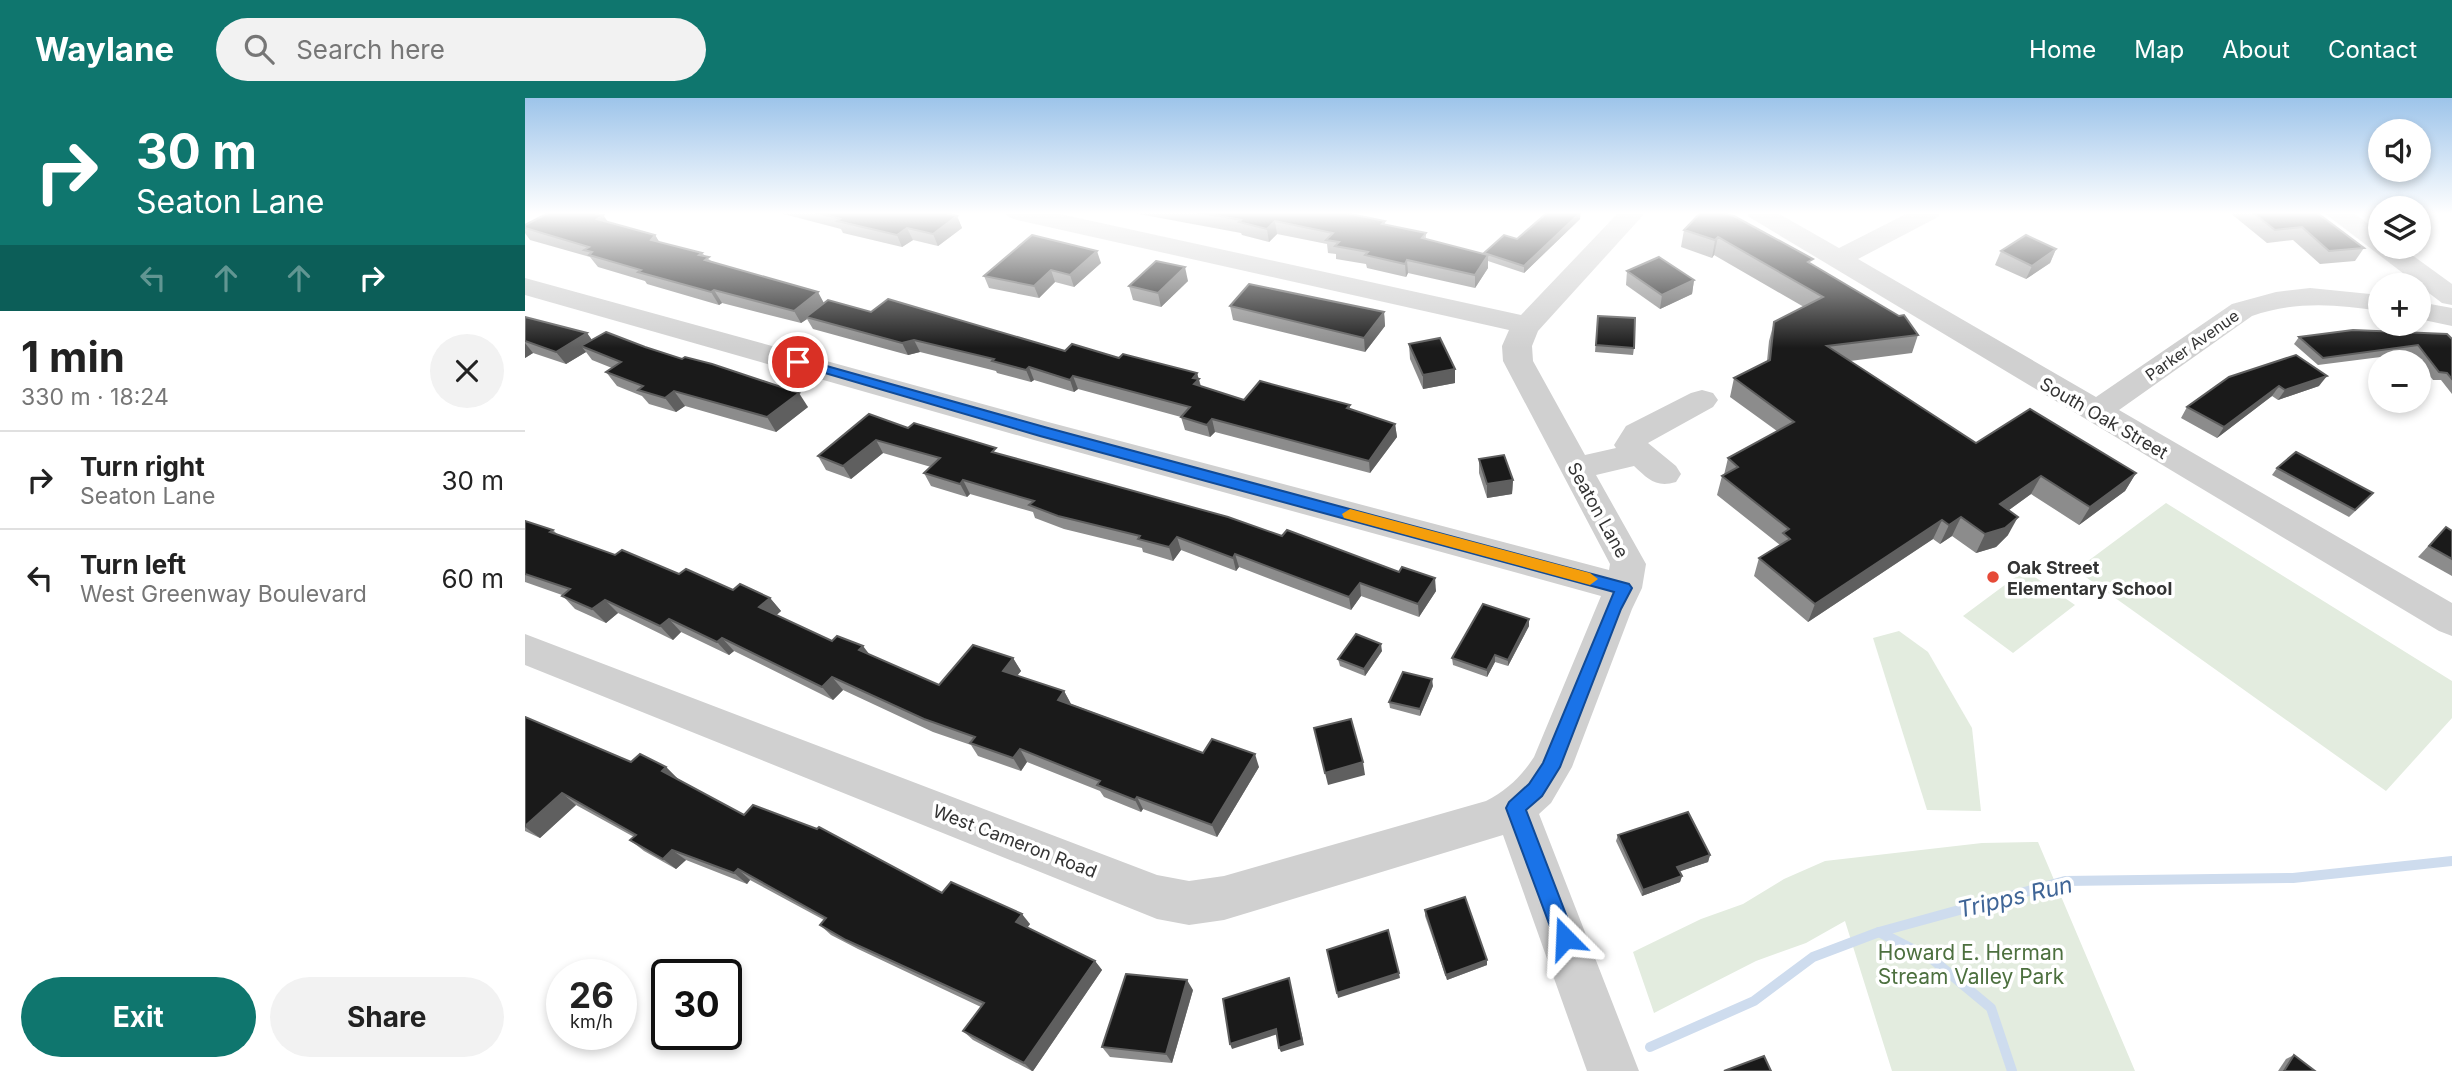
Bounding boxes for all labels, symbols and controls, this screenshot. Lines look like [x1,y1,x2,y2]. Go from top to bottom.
search box [216,18,706,81]
text: Waylane [35,29,174,69]
icon: search [240,30,278,68]
text: Search here [296,34,445,65]
text: Home [2029,35,2096,64]
text: Map [2134,35,2184,64]
text: About [2222,35,2290,64]
text: Contact [2328,35,2417,64]
map controls [2368,119,2431,413]
button: sound [2368,119,2431,182]
text: 30 m [136,122,257,181]
icon: right [21,126,112,217]
text: Seaton Lane [136,182,324,221]
button: layers [2368,196,2431,259]
icon: left [134,259,172,297]
icon: ahead [207,259,245,297]
icon: ahead [280,259,318,297]
icon: right [353,259,391,297]
button: + [2368,273,2431,336]
street label: Parker Avenue [2141,305,2243,385]
text: 1 min [21,331,125,382]
pin [768,332,828,392]
button: close [430,334,504,408]
icon: arrive [779,343,817,381]
button: − [2368,350,2431,413]
street label: South Oak Street [2036,373,2172,463]
text: 330 m · 18:24 [21,383,169,411]
text: Turn right [80,451,205,482]
street label: Seaton Lane [1563,459,1633,561]
icon: right [21,461,59,499]
text: 30 m [441,465,504,496]
text: Seaton Lane [80,482,215,510]
text: Turn left [80,549,186,580]
place label: Oak Street Elementary School [2007,557,2172,599]
icon: left [21,559,59,597]
text: 60 m [441,563,504,594]
marker: Oak Street Elementary School [1985,569,2001,585]
text: West Greenway Boulevard [80,580,367,608]
street label: West Cameron Road [930,800,1100,882]
water label: Tripps Run [1955,870,2075,924]
position arrow [1528,901,1602,975]
park label: Howard E. Herman Stream Valley Park [1878,940,2065,989]
speed limit sign: 30 [651,959,742,1050]
text: 26 [569,974,614,1016]
button: Exit [21,977,256,1057]
button: Share [270,977,504,1057]
text: km/h [570,1011,613,1032]

